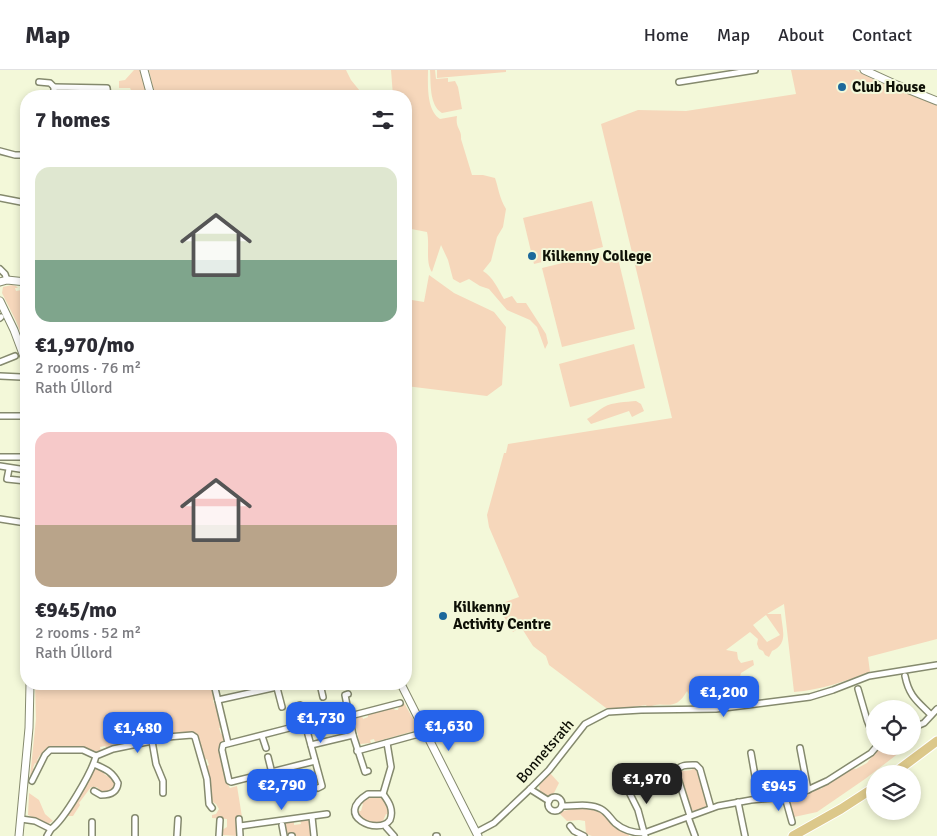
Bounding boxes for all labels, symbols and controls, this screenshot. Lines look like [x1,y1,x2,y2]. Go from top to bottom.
text: Map [25,20,70,50]
text: Home [644,24,689,46]
text: Map [717,24,750,46]
text: About [778,24,824,46]
text: Contact [852,24,912,46]
place label: Club House [852,78,926,96]
marker: Club House [836,81,848,93]
icon: filters [369,106,397,134]
text: 7 homes [35,107,110,133]
icon: home [171,200,261,290]
place label: Kilkenny College [542,247,651,265]
marker: Kilkenny College [526,250,538,262]
text: €1,970/mo [35,332,134,358]
text: 2 rooms · 76 m² [35,358,141,378]
text: Rath Úllord [35,378,113,398]
icon: home [171,465,261,555]
text: €945/mo [35,597,117,623]
place label: Kilkenny Activity Centre [453,598,551,633]
marker: Kilkenny Activity Centre [437,610,449,622]
text: 2 rooms · 52 m² [35,623,141,643]
text: Rath Úllord [35,643,113,663]
pin: €1,200 [683,676,765,718]
text: €1,200 [700,682,748,702]
map controls [866,700,921,820]
button: locate [866,700,921,755]
pin: €1,730 [280,702,362,744]
text: €1,730 [297,708,345,728]
pin: €1,630 [408,710,490,752]
pin: €1,480 [97,712,179,754]
street label: Bonnetsrath [512,715,578,787]
text: €1,630 [425,716,473,736]
text: €1,480 [114,718,162,738]
pin: €1,970 [606,762,688,805]
button: layers [866,765,921,820]
pin: €2,790 [241,768,323,811]
text: €1,970 [623,769,671,789]
pin: €945 [749,770,809,812]
text: €2,790 [258,775,306,795]
text: €945 [762,776,796,796]

